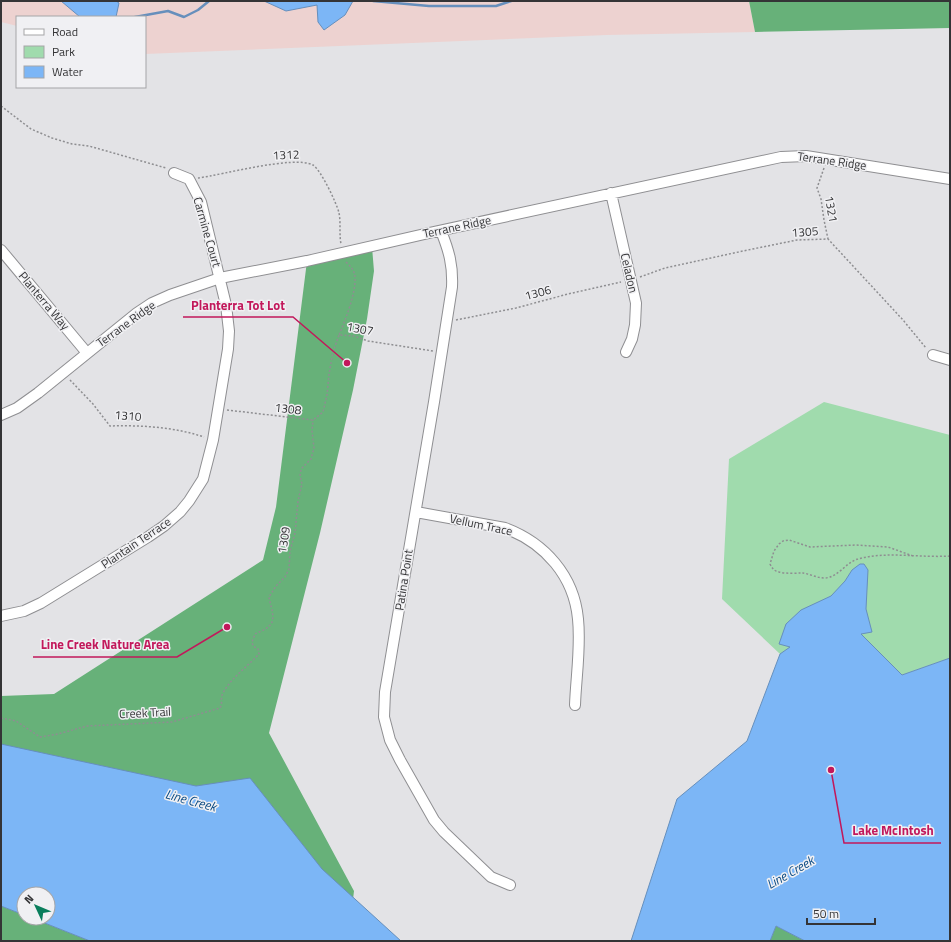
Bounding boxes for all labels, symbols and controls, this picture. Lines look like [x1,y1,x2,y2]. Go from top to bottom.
legend [16,16,146,88]
text: Road [52,22,78,41]
text: Park [52,42,75,61]
text: Water [52,62,83,81]
street label: 1312 [272,144,300,165]
street label: Terrane Ridge [796,146,868,175]
street label: 1321 [820,194,843,224]
street label: Carmine Court [188,195,227,270]
street label: Terrane Ridge [421,210,493,243]
street label: 1305 [791,221,819,242]
street label: Celadon [616,251,643,295]
street label: Planterra Way [14,267,75,334]
street label: 1306 [522,280,554,305]
callout: Planterra Tot Lot [183,292,293,317]
text: Planterra Tot Lot [191,295,285,315]
street label: Terrane Ridge [92,296,159,352]
street label: 1307 [345,317,375,340]
street label: 1308 [274,398,303,419]
street label: 1310 [114,405,142,426]
street label: Vellum Trace [448,509,514,540]
street label: Plantain Terrace [97,512,175,573]
street label: 1309 [272,525,295,555]
street label: Patina Point [389,547,418,612]
callout: Line Creek Nature Area [33,632,177,657]
text: Line Creek Nature Area [41,634,170,654]
street label: Creek Trail [119,702,171,723]
water label: Line Creek [163,784,221,817]
callout: Lake McIntosh [844,818,941,843]
text: Lake McIntosh [852,820,934,840]
water label: Line Creek [763,849,819,894]
north arrow [16,886,56,926]
text: N [20,891,37,907]
scale bar [807,900,875,926]
text: 50 m [813,904,839,923]

